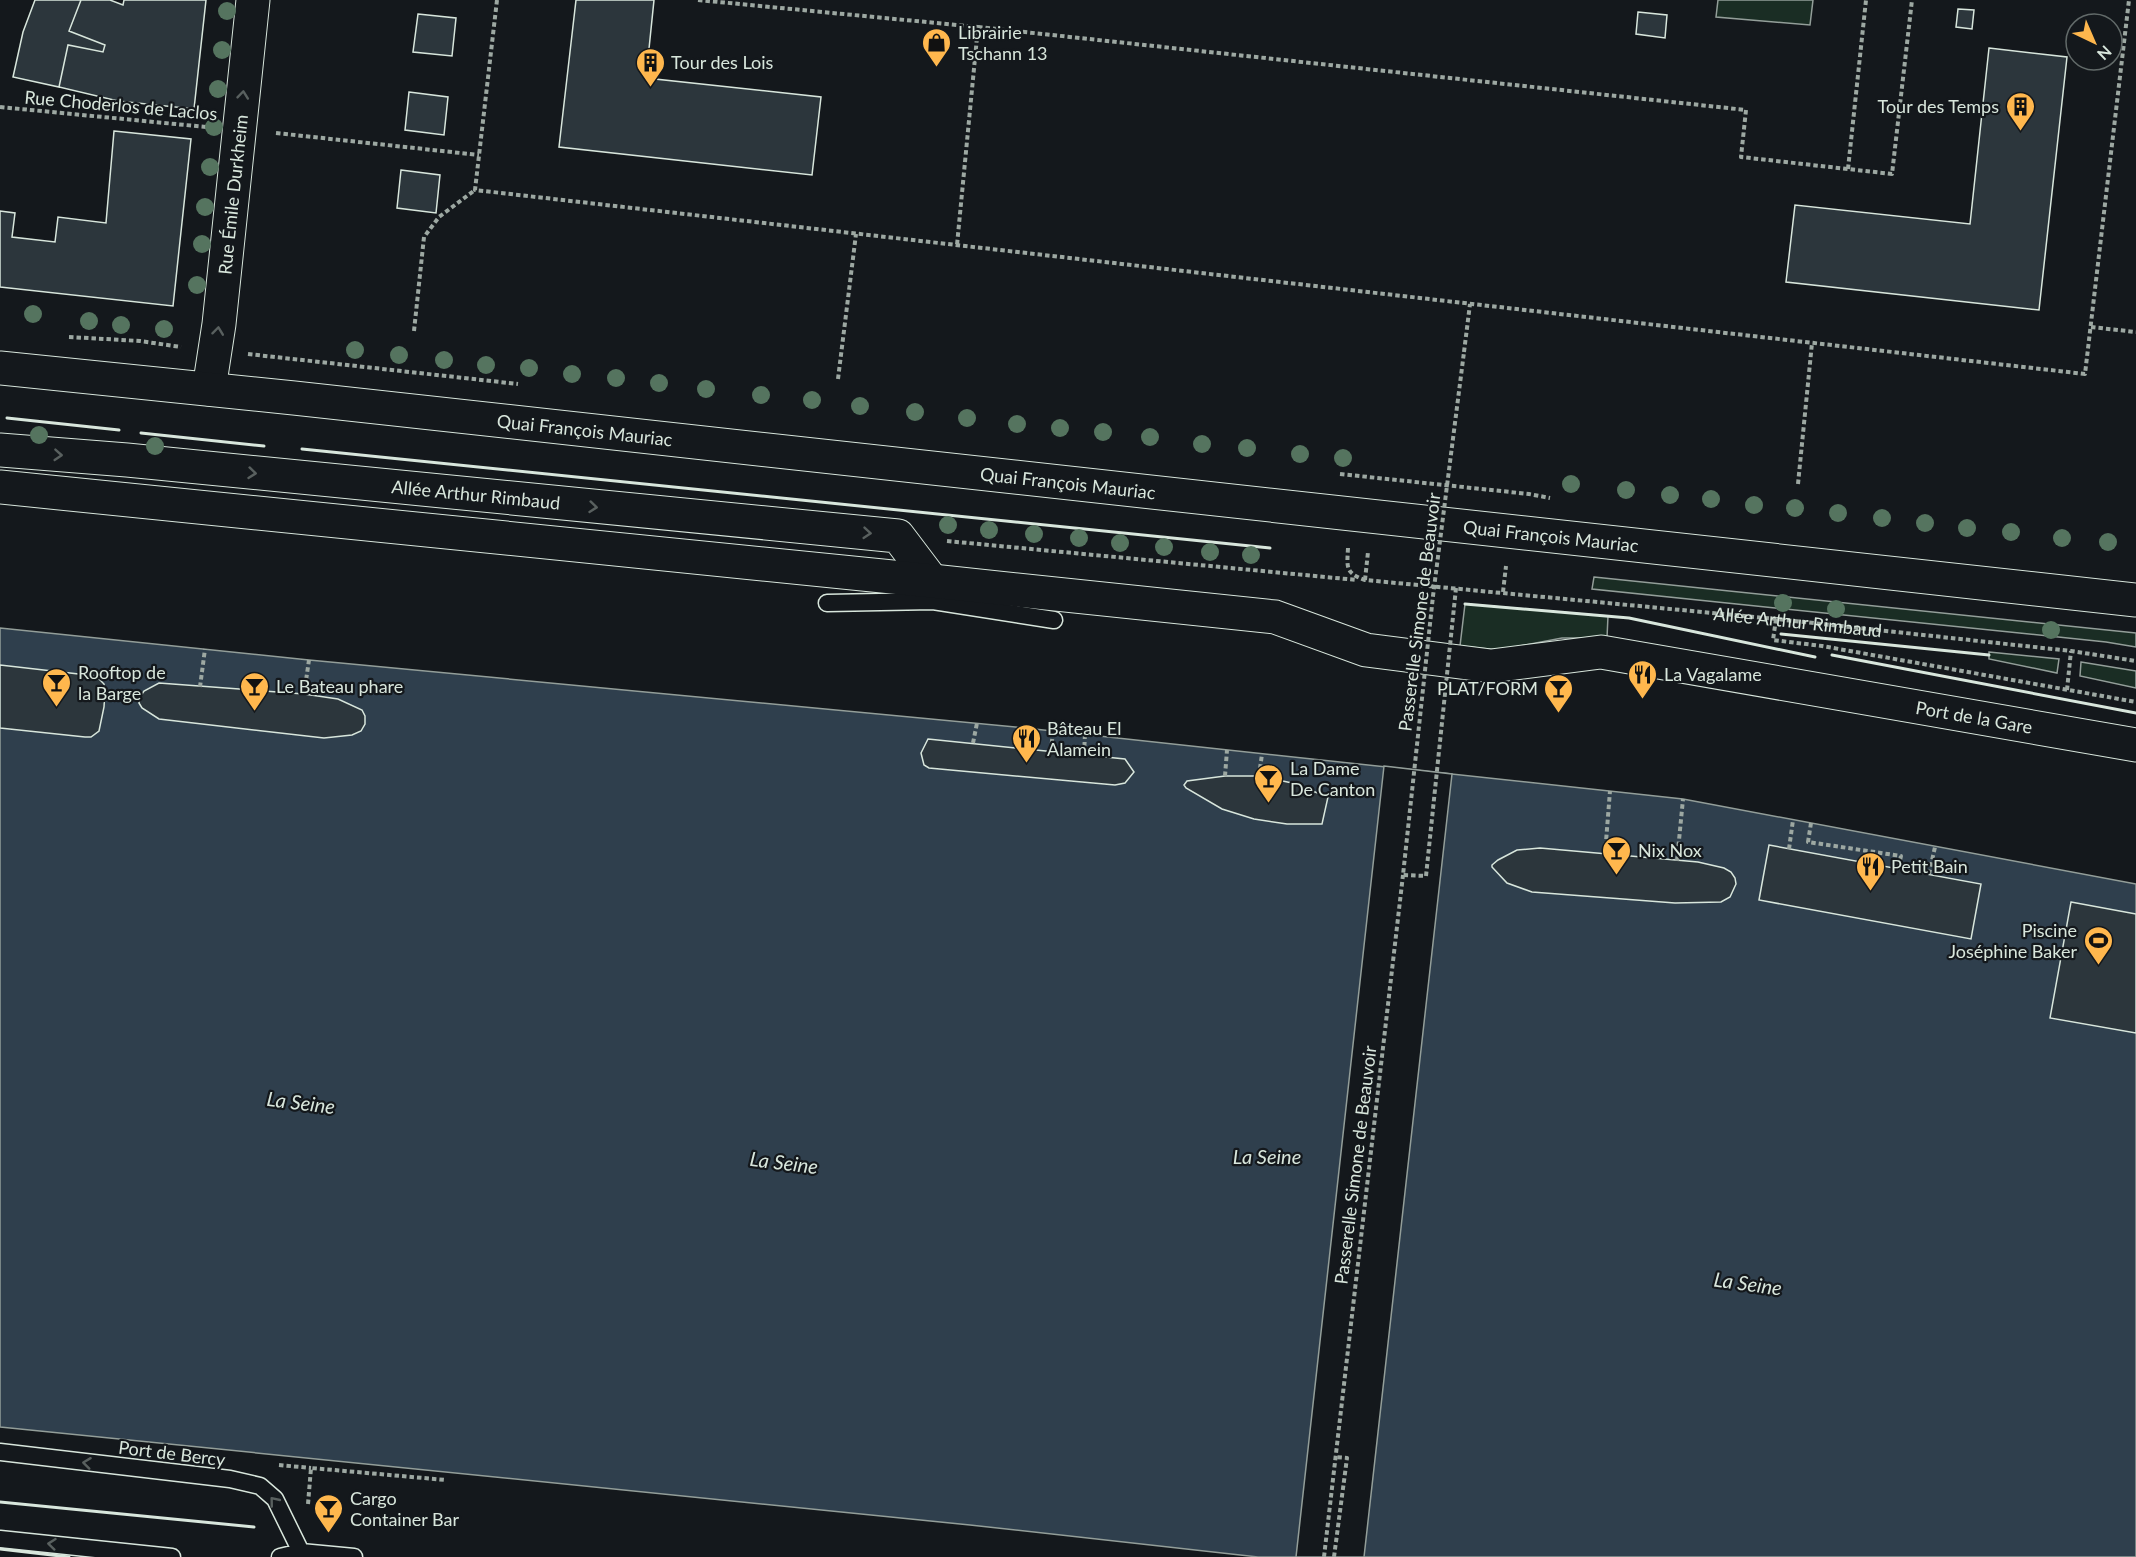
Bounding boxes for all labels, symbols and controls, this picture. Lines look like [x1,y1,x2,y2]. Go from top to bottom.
north arrow [2064,12,2124,72]
place label: Librairie Tschann 13 [958,21,1048,64]
shop icon: Librairie Tschann 13 [921,26,953,68]
text: N [2094,42,2116,64]
building icon: Tour des Lois [634,46,666,88]
place label: Tour des Lois [671,51,774,73]
street label: Rue Choderlos de Laclos [24,86,219,124]
building icon: Tour des Temps [2004,90,2036,132]
one-way arrow [236,91,249,100]
place label: Tour des Temps [1877,95,1999,117]
street label: Rue Émile Durkheim [213,113,252,276]
one-way arrow [211,326,224,335]
street label: Quai François Mauriac [496,409,674,450]
one-way arrow [54,448,63,461]
street label: Quai François Mauriac [979,462,1157,503]
one-way arrow [248,466,257,479]
street label: Allée Arthur Rimbaud [391,475,561,514]
street label: Passerelle Simone de Beauvoir [1393,491,1445,733]
one-way arrow [588,500,597,513]
street label: Quai François Mauriac [1462,515,1640,556]
one-way arrow [862,527,871,540]
street label: Allée Arthur Rimbaud [1713,602,1883,641]
restaurant icon: La Vagalame [1627,658,1659,700]
place label: Rooftop de la Barge [78,661,166,704]
place label: La Vagalame [1664,663,1762,685]
bar icon: Rooftop de la Barge [41,666,73,708]
bar icon: Le Bateau phare [239,670,271,712]
bar icon: PLAT/FORM [1543,672,1575,714]
place label: Le Bateau phare [276,675,403,697]
place label: PLAT/FORM [1437,677,1538,699]
street label: Port de la Gare [1914,696,2034,738]
place label: Bâteau El Alamein [1047,717,1121,760]
restaurant icon: Bâteau El Alamein [1010,722,1042,764]
place label: La Dame De Canton [1290,757,1375,800]
bar icon: La Dame De Canton [1253,762,1285,804]
bar icon: Nix Nox [1601,834,1633,876]
place label: Nix Nox [1638,839,1702,861]
restaurant icon: Petit Bain [1854,850,1886,892]
place label: Petit Bain [1891,855,1968,877]
place label: Piscine Joséphine Baker [1948,919,2077,962]
sports icon: Piscine Joséphine Baker [2082,924,2114,966]
street label: Passerelle Simone de Beauvoir [1329,1044,1381,1286]
water label: La Seine [266,1086,336,1118]
water label: La Seine [1233,1144,1301,1168]
water label: La Seine [749,1146,819,1178]
water label: La Seine [1712,1266,1784,1300]
street label: Port de Bercy [117,1436,227,1471]
one-way arrow [83,1457,92,1470]
place label: Cargo Container Bar [350,1487,459,1530]
bar icon: Cargo Container Bar [313,1492,345,1534]
one-way arrow [271,1497,282,1508]
one-way arrow [47,1538,56,1551]

